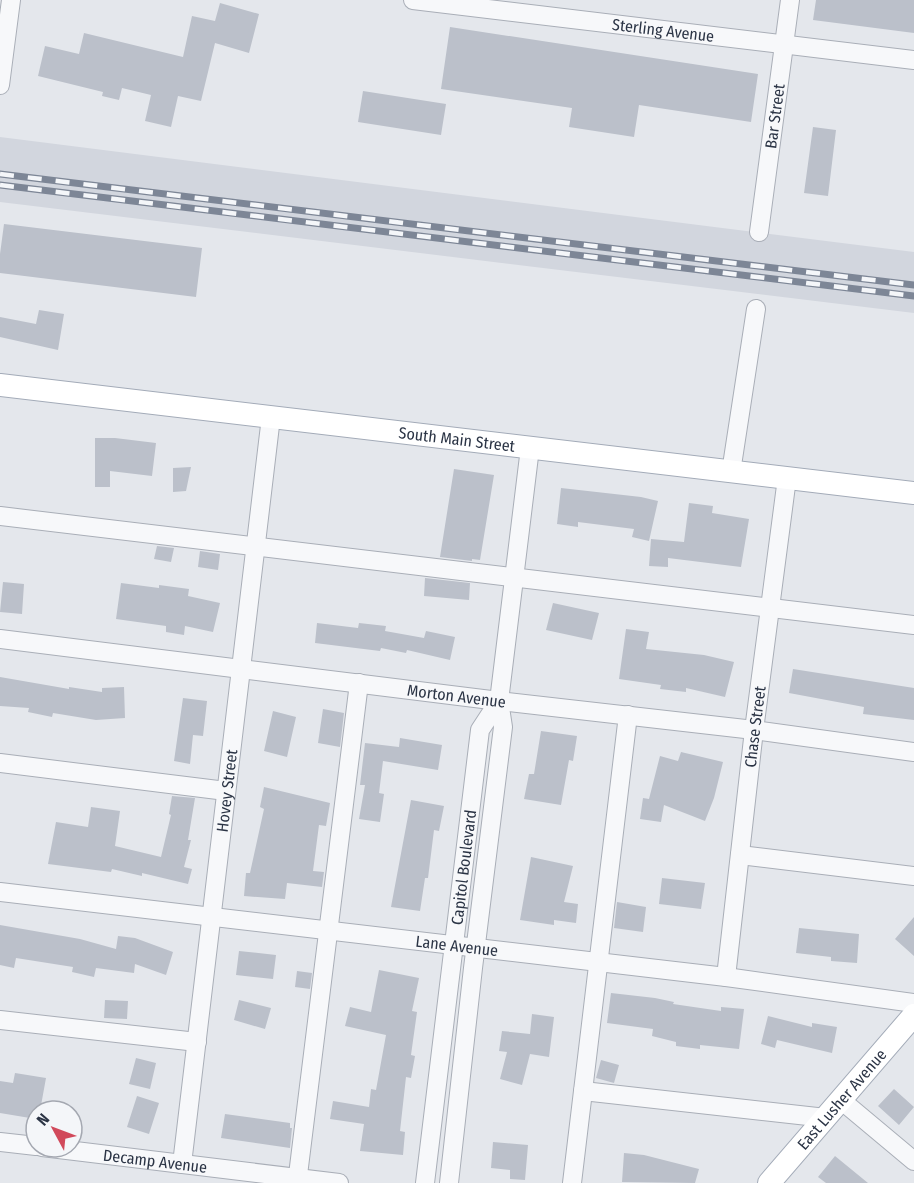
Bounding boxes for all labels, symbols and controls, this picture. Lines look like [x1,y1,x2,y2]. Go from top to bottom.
street label: Sterling Avenue [611,14,715,46]
street label: Bar Street [761,82,788,150]
street label: South Main Street [398,423,517,455]
street label: Morton Avenue [406,680,507,711]
street label: Chase Street [740,684,769,768]
street label: Hovey Street [212,747,241,833]
street label: Capitol Boulevard [447,809,480,926]
street label: Lane Avenue [415,931,499,960]
street label: East Lusher Avenue [793,1045,890,1153]
north arrow [24,1099,84,1159]
text: N [33,1110,53,1129]
street label: Decamp Avenue [102,1145,208,1176]

